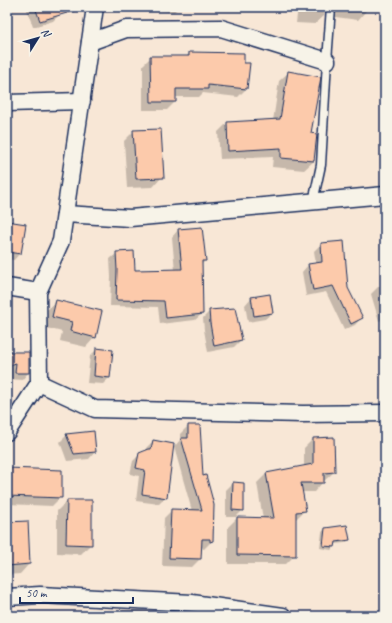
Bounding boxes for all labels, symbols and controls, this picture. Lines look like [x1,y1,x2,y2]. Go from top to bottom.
north arrow [18,18,58,58]
text: N [38,25,55,41]
scale bar [20,579,133,605]
text: 50 m [26,585,48,601]

